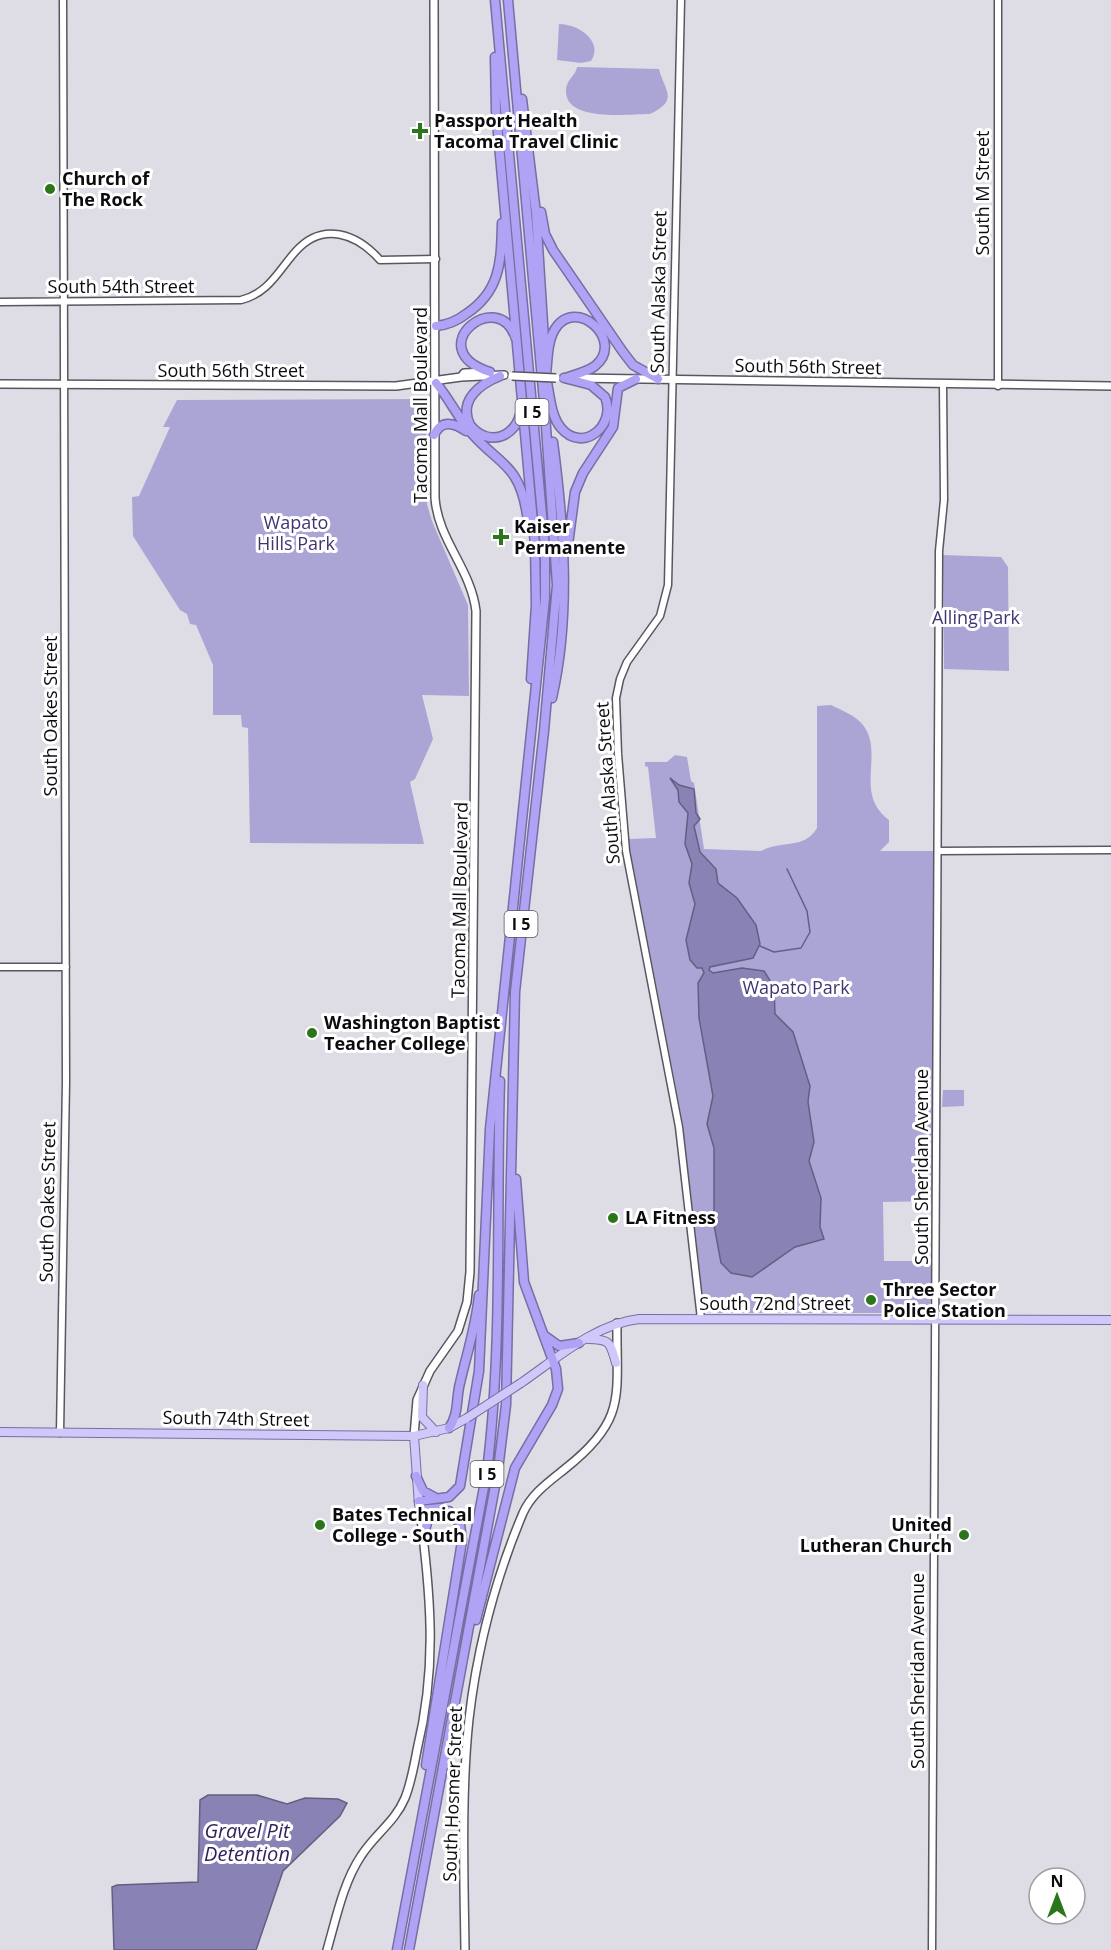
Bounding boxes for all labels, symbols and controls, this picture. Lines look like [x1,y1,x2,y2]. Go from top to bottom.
place label: Passport Health Tacoma Travel Clinic [434,108,618,153]
marker: Passport Health Tacoma Travel Clinic [411,122,429,140]
street label: South M Street [970,130,994,256]
place label: Church of The Rock [62,166,150,211]
marker: Church of The Rock [43,182,57,196]
street label: South Alaska Street [645,210,671,374]
street label: South 54th Street [48,274,194,298]
street label: Tacoma Mall Boulevard [408,307,432,503]
street label: South 56th Street [734,353,882,379]
street label: South 56th Street [158,358,304,382]
road number: I 5 [516,399,548,425]
park label: Wapato Hills Park [257,510,335,555]
place label: Kaiser Permanente [514,514,625,559]
marker: Kaiser Permanente [492,528,510,546]
park label: Alling Park [932,605,1021,629]
street label: South Oakes Street [38,636,62,796]
street label: South Alaska Street [589,701,625,865]
street label: Tacoma Mall Boulevard [445,802,473,998]
road number: I 5 [504,911,538,937]
park label: Wapato Park [742,975,850,999]
place label: Washington Baptist Teacher College [324,1010,501,1055]
marker: Washington Baptist Teacher College [305,1026,319,1040]
street label: South Sheridan Avenue [909,1069,933,1265]
street label: South Oakes Street [34,1121,60,1283]
place label: LA Fitness [625,1205,716,1229]
marker: LA Fitness [606,1211,620,1225]
place label: Three Sector Police Station [883,1277,1006,1322]
street label: South 72nd Street [699,1291,851,1315]
marker: Three Sector Police Station [864,1293,878,1307]
street label: South 74th Street [162,1405,310,1431]
road number: I 5 [470,1461,504,1487]
place label: Bates Technical College - South [332,1502,472,1547]
place label: United Lutheran Church [800,1512,952,1557]
marker: Bates Technical College - South [313,1518,327,1532]
marker: United Lutheran Church [957,1528,971,1542]
street label: South Sheridan Avenue [905,1573,929,1769]
street label: South Hosmer Street [437,1706,467,1882]
water label: Gravel Pit Detention [204,1817,291,1867]
north arrow [1027,1866,1087,1926]
text: N [1050,1870,1064,1892]

